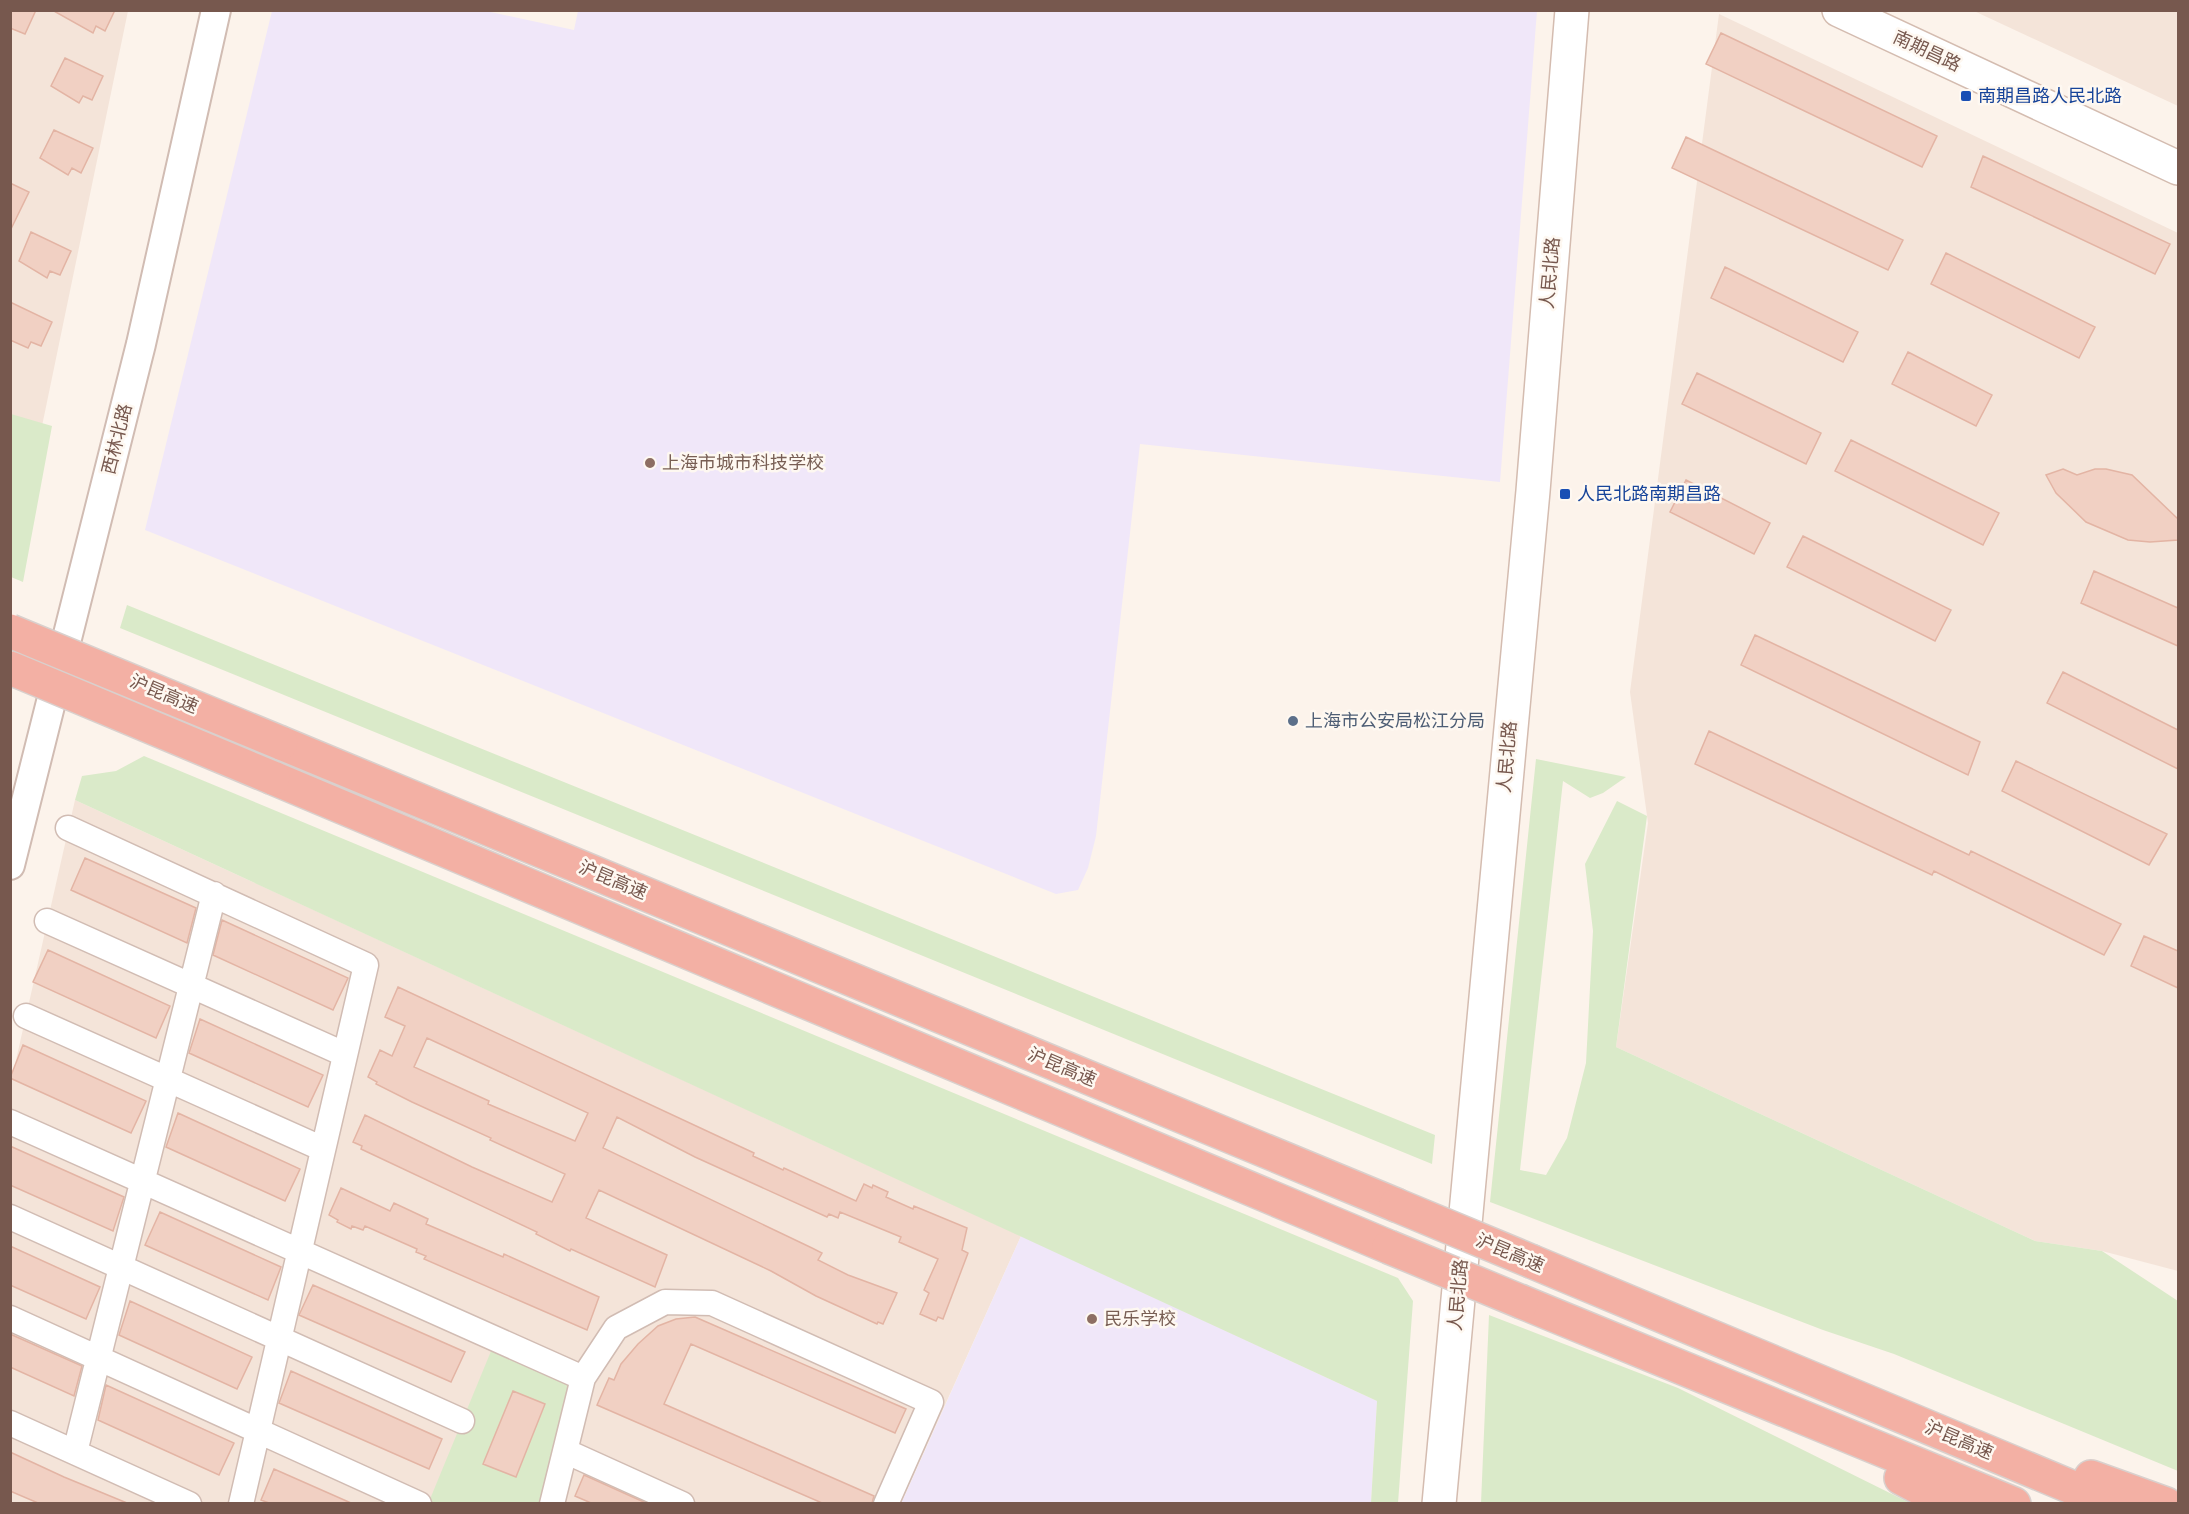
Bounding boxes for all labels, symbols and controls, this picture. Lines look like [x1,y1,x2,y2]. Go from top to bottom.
street label: 南期昌路 [1889,24,1965,77]
place label: 南期昌路人民北路 [1978,83,2122,108]
marker: 南期昌路人民北路 [1959,89,1973,103]
street label: 人民北路 [1534,236,1565,310]
street label: 西林北路 [96,401,137,477]
place label: 上海市城市科技学校 [662,450,824,475]
marker: 上海市城市科技学校 [643,456,657,470]
place label: 人民北路南期昌路 [1577,481,1721,506]
marker: 人民北路南期昌路 [1558,487,1572,501]
street label: 沪昆高速 [126,668,202,719]
place label: 上海市公安局松江分局 [1305,708,1485,733]
marker: 上海市公安局松江分局 [1286,714,1300,728]
street label: 人民北路 [1491,720,1522,794]
street label: 沪昆高速 [575,854,651,905]
street label: 沪昆高速 [1024,1041,1100,1092]
street label: 沪昆高速 [1472,1227,1548,1278]
street label: 人民北路 [1442,1258,1473,1332]
place label: 民乐学校 [1104,1306,1176,1331]
marker: 民乐学校 [1085,1312,1099,1326]
street label: 沪昆高速 [1921,1414,1997,1465]

